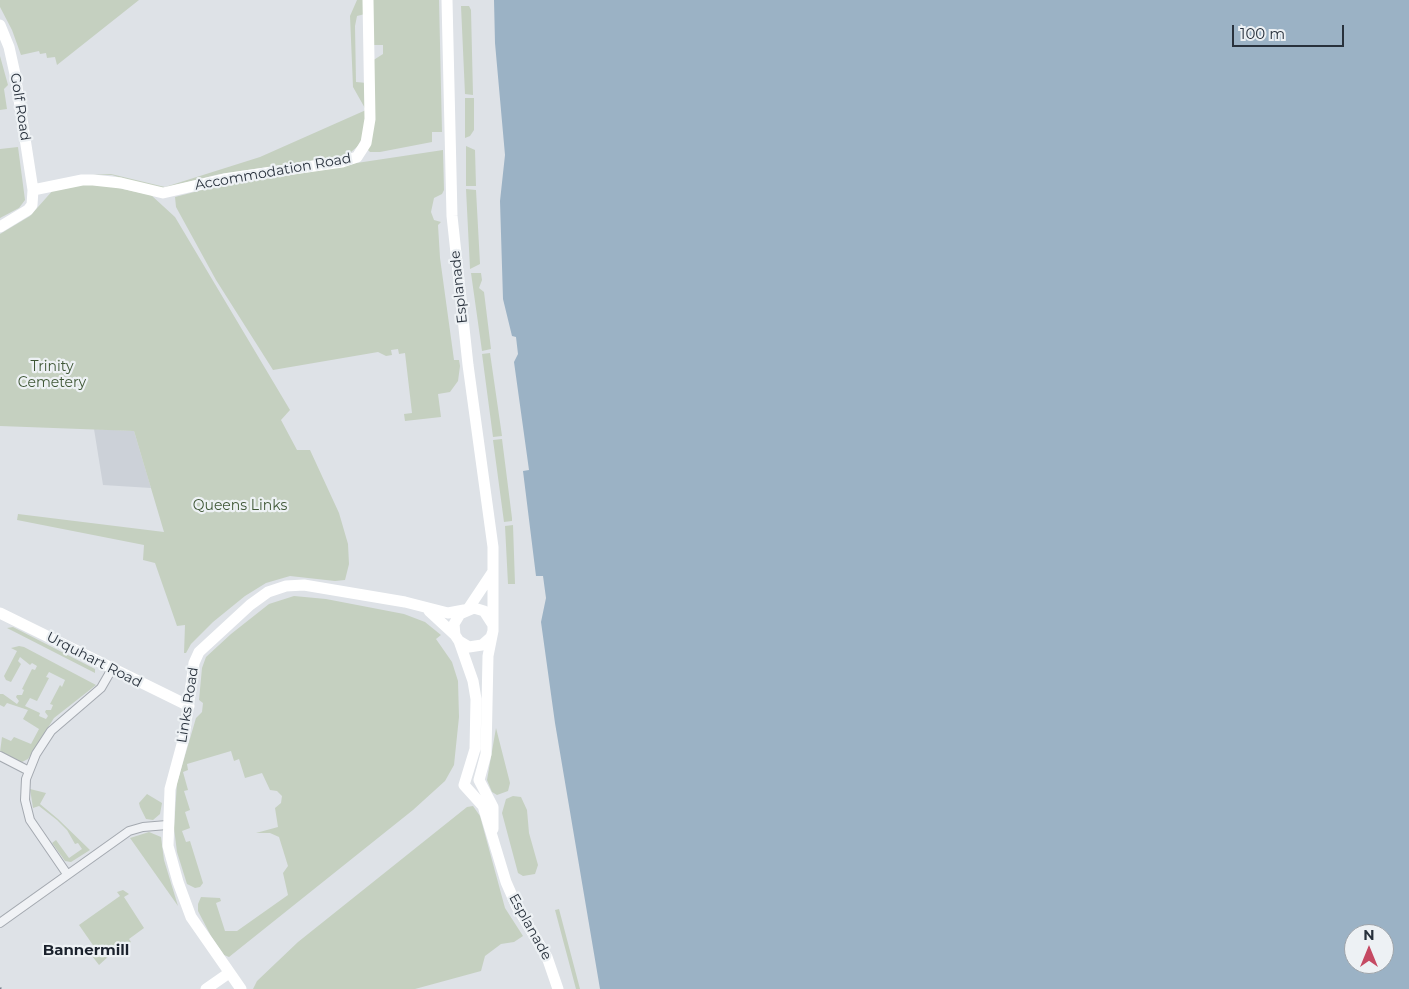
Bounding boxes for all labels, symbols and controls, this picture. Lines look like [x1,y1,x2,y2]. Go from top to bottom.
scale bar [1234,15,1346,47]
text: 100 m [1240,24,1285,43]
street label: Golf Road [6,72,34,142]
street label: Accommodation Road [194,150,352,194]
street label: Esplanade [447,250,471,324]
park label: Trinity Cemetery [18,359,86,392]
park label: Queens Links [193,498,287,514]
street label: Urquhart Road [43,629,145,691]
street label: Links Road [174,666,202,744]
street label: Esplanade [505,891,555,963]
north arrow [1344,924,1394,974]
text: N [1363,926,1375,944]
district label: Bannermill [43,942,129,960]

